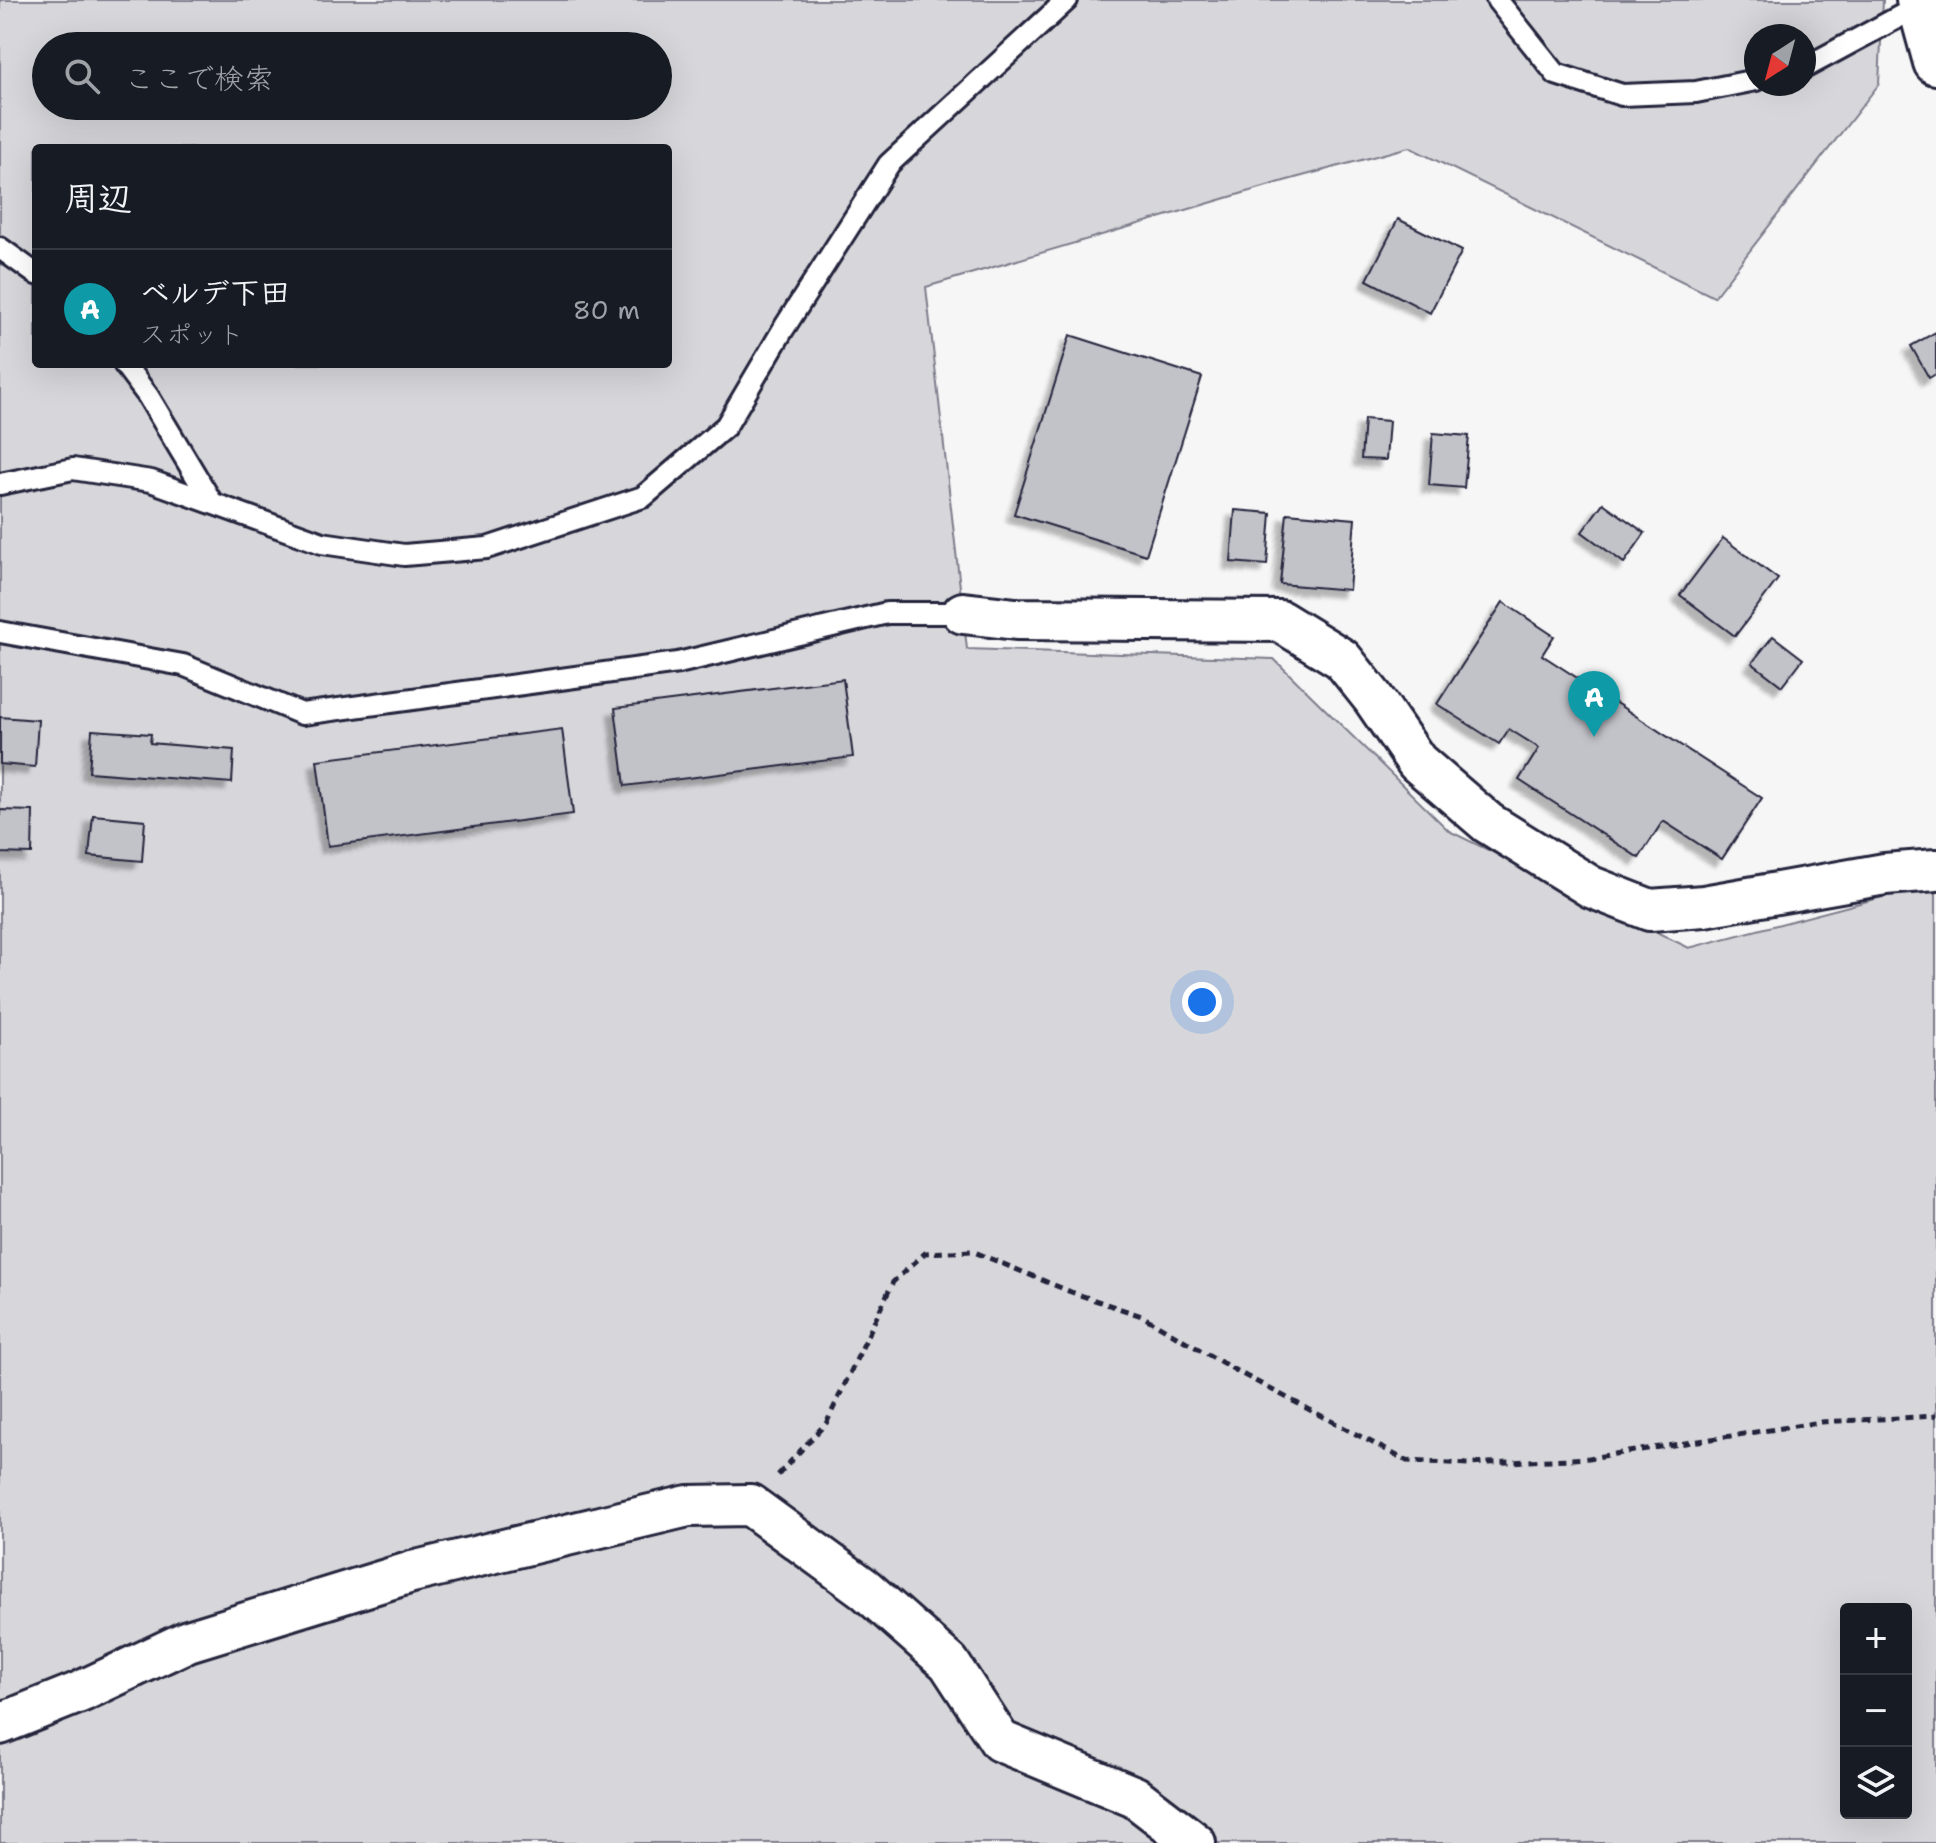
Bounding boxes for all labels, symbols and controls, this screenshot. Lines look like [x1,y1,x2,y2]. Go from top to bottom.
north arrow [1744,24,1816,96]
search box [32,32,672,120]
icon: search [60,54,104,98]
text: ここで検索 [124,58,274,99]
text: 周辺 [64,175,132,221]
text: ベルデ下田 [140,272,290,313]
text: A [80,292,100,327]
text: 80 m [573,292,640,327]
text: スポット [140,316,244,351]
pin: A [1568,671,1620,737]
your location [1182,982,1222,1022]
map controls [1840,1603,1912,1819]
button: + [1840,1603,1912,1675]
button: − [1840,1675,1912,1747]
button: layers [1840,1747,1912,1819]

